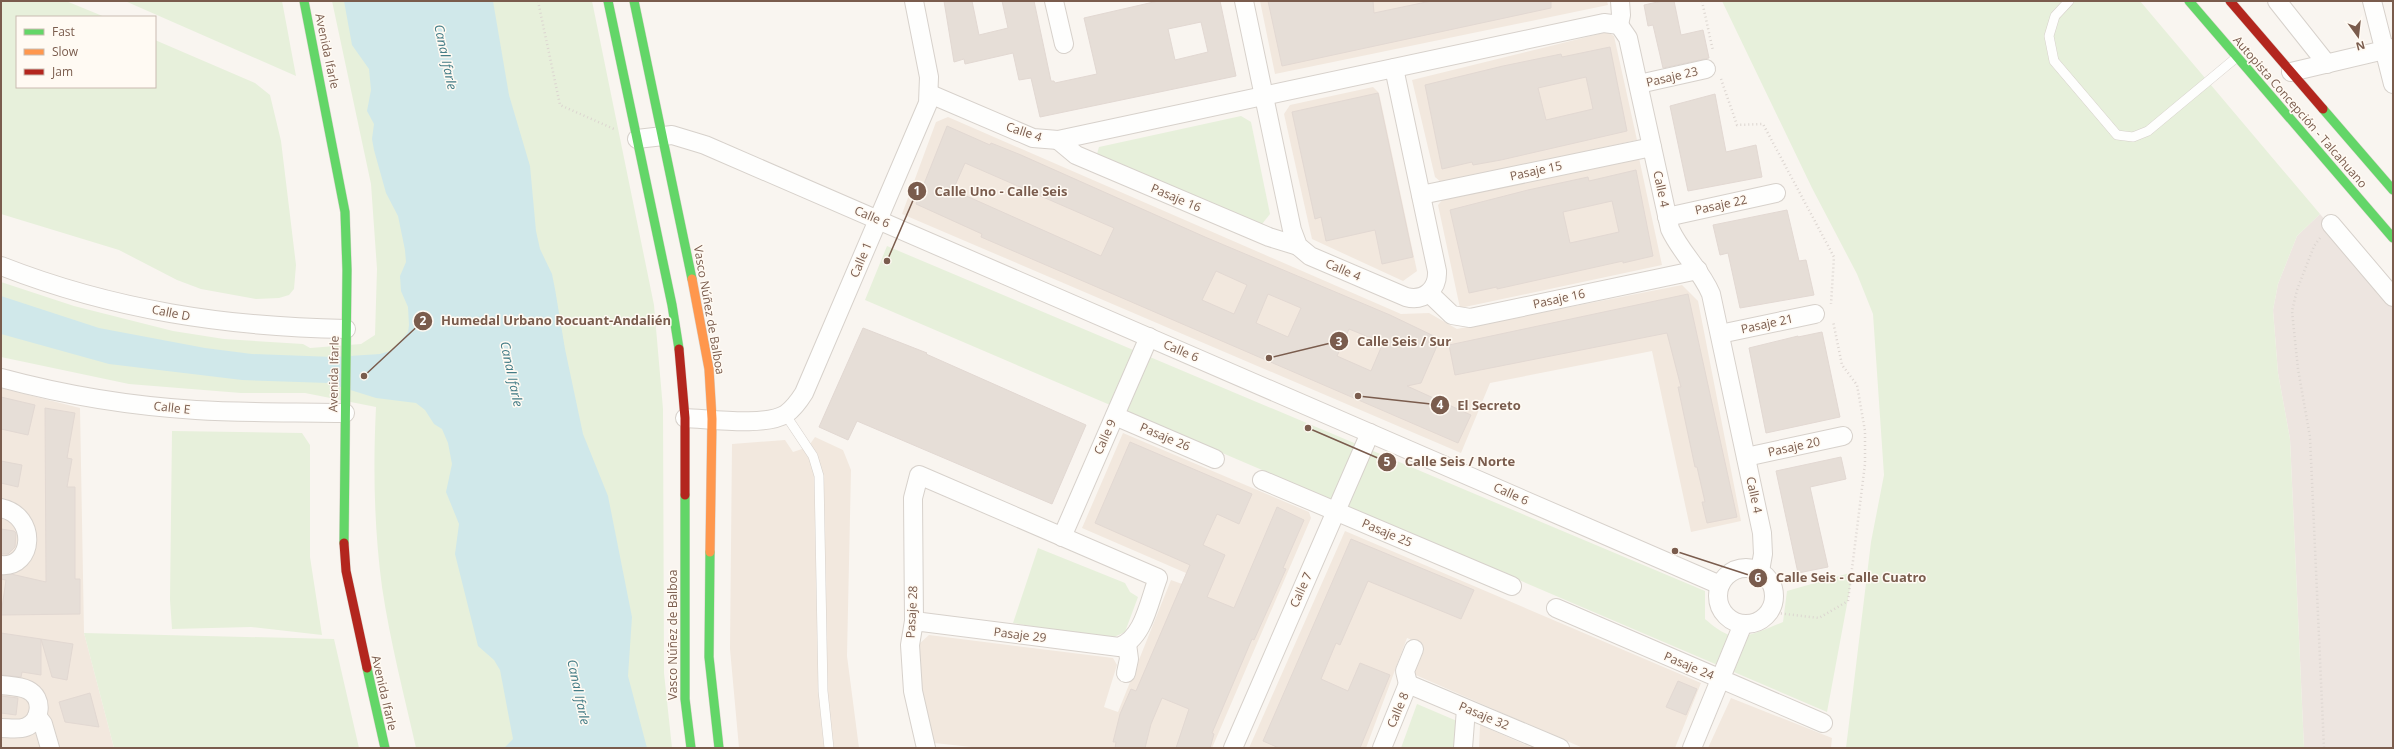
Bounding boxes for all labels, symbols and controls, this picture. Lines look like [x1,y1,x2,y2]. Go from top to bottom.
street label: Avenida Ifarle [311,12,344,90]
legend [16,16,156,88]
north arrow [2338,16,2378,56]
text: Fast [52,23,75,40]
water label: Canal Ifarle [430,23,462,92]
street label: Autopista Concepción - Talcahuano [2229,32,2371,191]
text: N [2354,38,2367,55]
text: Slow [52,43,79,60]
street label: Pasaje 23 [1644,62,1700,91]
text: Jam [51,63,73,80]
street label: Calle 4 [1004,118,1045,145]
street label: Pasaje 15 [1508,157,1564,184]
street label: Calle 4 [1649,169,1674,209]
callout: Calle Uno - Calle Seis [907,179,1076,204]
street label: Pasaje 16 [1149,179,1204,216]
text: 1 [914,182,920,199]
text: Calle Uno - Calle Seis [935,182,1067,200]
street label: Pasaje 22 [1693,191,1749,218]
street label: Calle 6 [852,201,893,232]
street label: Calle 1 [845,239,876,280]
street label: Vasco Núñez de Balboa [690,244,729,376]
street label: Calle 4 [1323,254,1364,285]
street label: Pasaje 16 [1531,285,1587,312]
street label: Calle D [150,300,192,325]
callout: Humedal Urbano Rocuant-Andalién [413,308,679,333]
street label: Pasaje 21 [1739,310,1795,337]
text: Humedal Urbano Rocuant-Andalién [441,311,671,329]
text: 2 [420,312,427,329]
callout: Calle Seis / Sur [1329,329,1459,354]
text: Calle Seis / Sur [1357,332,1451,350]
text: 3 [1336,333,1343,350]
street label: Avenida Ifarle [324,335,343,412]
street label: Calle 6 [1161,335,1202,366]
water label: Canal Ifarle [496,340,528,409]
callout: El Secreto [1430,393,1529,418]
text: 4 [1437,396,1444,413]
text: El Secreto [1457,396,1521,414]
street label: Calle E [153,397,191,418]
street label: Calle 9 [1089,416,1120,457]
street label: Pasaje 26 [1138,418,1193,455]
street label: Pasaje 20 [1766,433,1822,460]
callout: Calle Seis / Norte [1377,449,1523,474]
text: Calle Seis / Norte [1405,452,1515,470]
text: 5 [1384,453,1391,470]
street label: Calle 4 [1742,475,1767,515]
street label: Calle 6 [1491,478,1532,509]
street label: Pasaje 25 [1360,514,1415,551]
callout: Calle Seis - Calle Cuatro [1748,565,1934,590]
text: Calle Seis - Calle Cuatro [1776,568,1926,586]
street label: Calle 7 [1285,569,1316,610]
text: 6 [1755,569,1762,586]
street label: Vasco Núñez de Balboa [664,570,681,700]
street label: Pasaje 28 [902,585,921,639]
street label: Pasaje 29 [993,623,1047,646]
street label: Pasaje 24 [1662,647,1717,684]
street label: Avenida Ifarle [368,654,401,732]
water label: Canal Ifarle [563,658,595,727]
street label: Calle 8 [1382,689,1413,730]
street label: Pasaje 32 [1457,697,1512,734]

